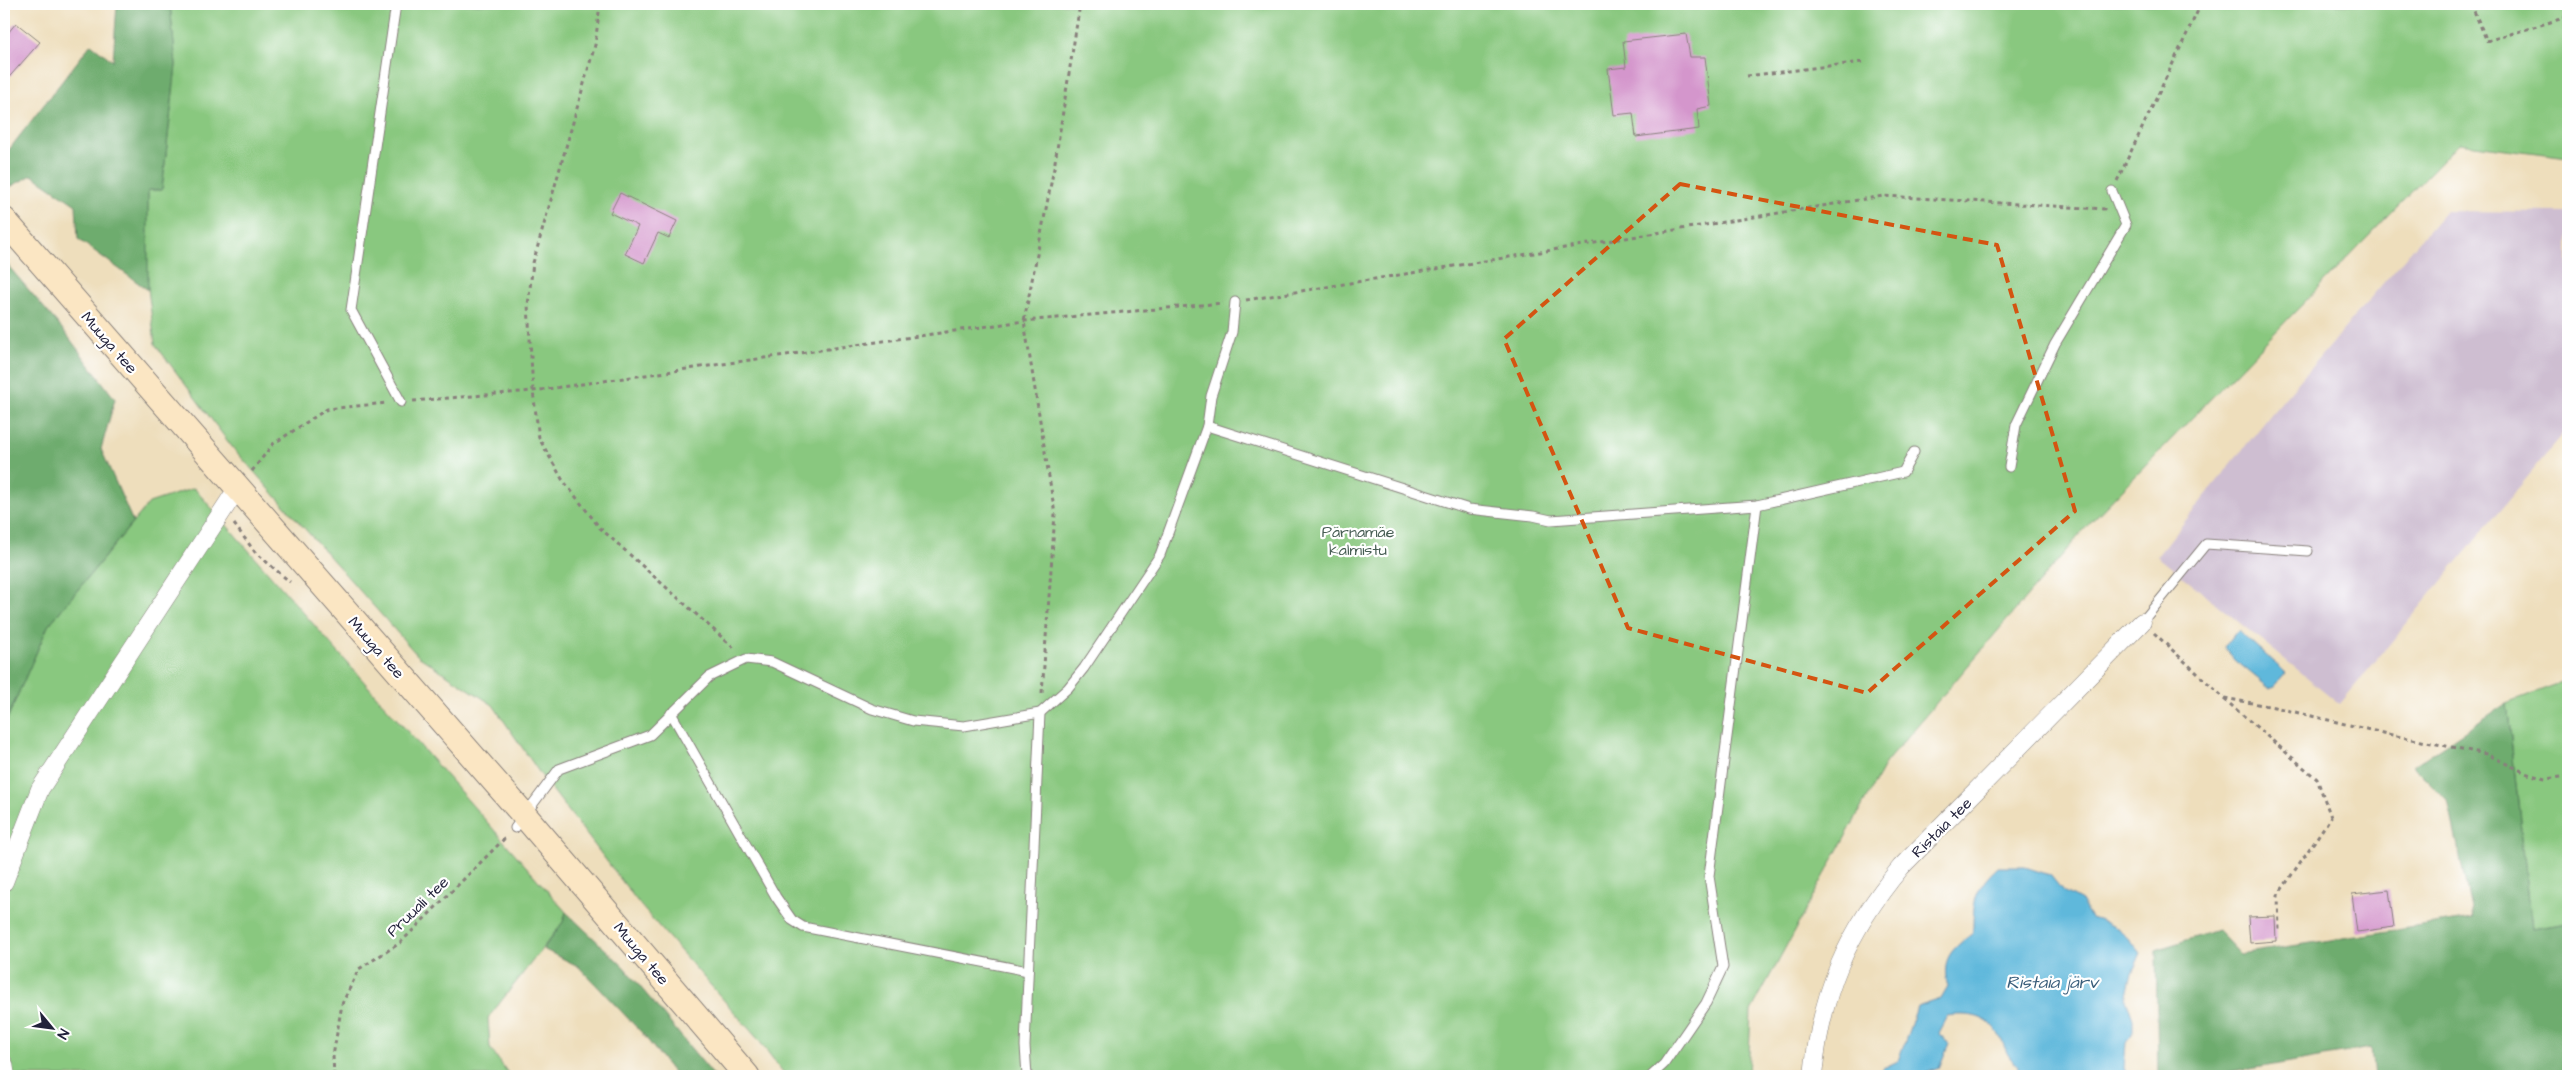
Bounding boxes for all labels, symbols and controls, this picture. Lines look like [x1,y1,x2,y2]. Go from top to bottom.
street label: Muuga tee [75,307,143,379]
park label: Pärnamäe kalmistu [1322,521,1395,561]
street label: Muuga tee [342,612,410,684]
street label: Ristaia tee [1907,792,1977,863]
street label: Pruuali tee [382,871,454,942]
street label: Muuga tee [608,917,674,991]
water label: Ristaia järv [2006,970,2101,995]
north arrow [28,1002,78,1052]
text: N [52,1025,73,1043]

